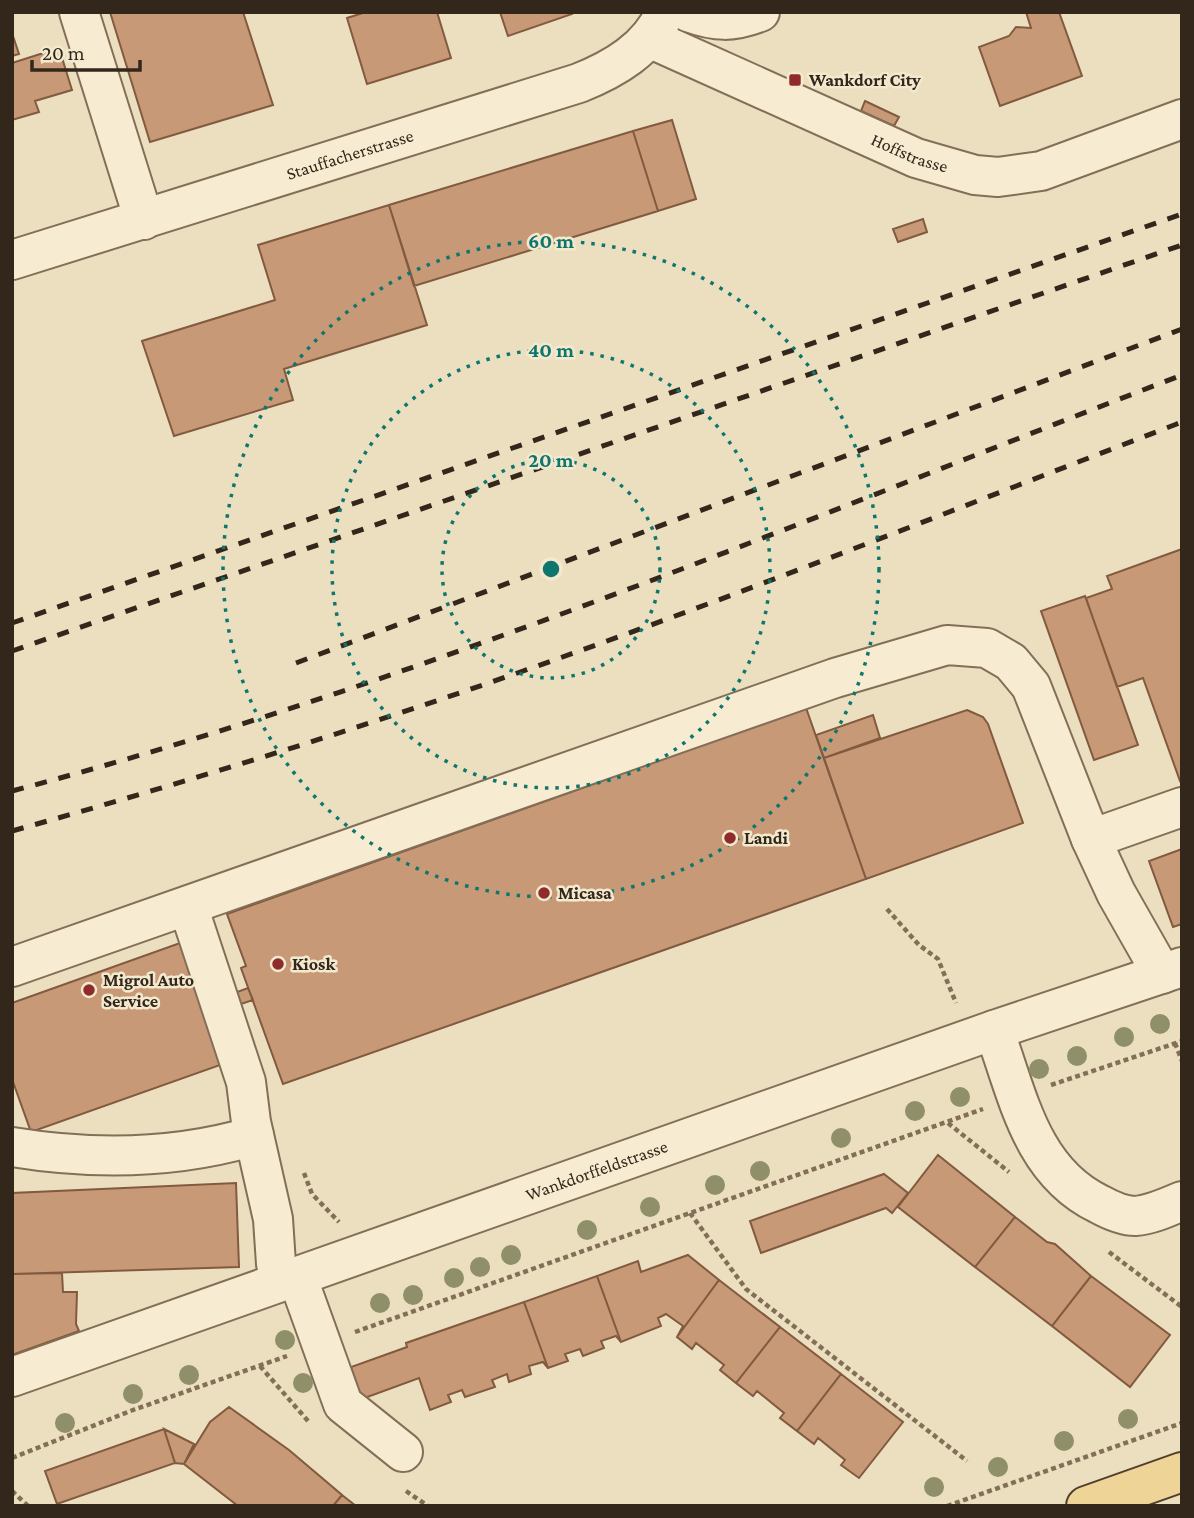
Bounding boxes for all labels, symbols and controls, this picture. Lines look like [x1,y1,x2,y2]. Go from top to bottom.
scale bar [32,28,140,72]
text: 20 m [42,41,85,65]
place label: Wankdorf City [808,70,921,90]
marker: Wankdorf City [787,72,803,88]
street label: Stauffacherstrasse [284,125,416,184]
street label: Hoffstrasse [868,129,950,177]
text: 60 m [528,229,574,253]
text: 40 m [528,338,574,362]
text: 20 m [528,448,574,472]
centre of rings [539,557,563,581]
place label: Landi [744,828,789,848]
marker: Landi [722,830,738,846]
place label: Micasa [558,883,612,903]
marker: Micasa [536,885,552,901]
place label: Kiosk [292,954,335,974]
marker: Kiosk [270,956,286,972]
place label: Migrol Auto Service [103,970,194,1011]
marker: Migrol Auto Service [81,982,97,998]
street label: Wankdorffeldstrasse [523,1136,670,1205]

